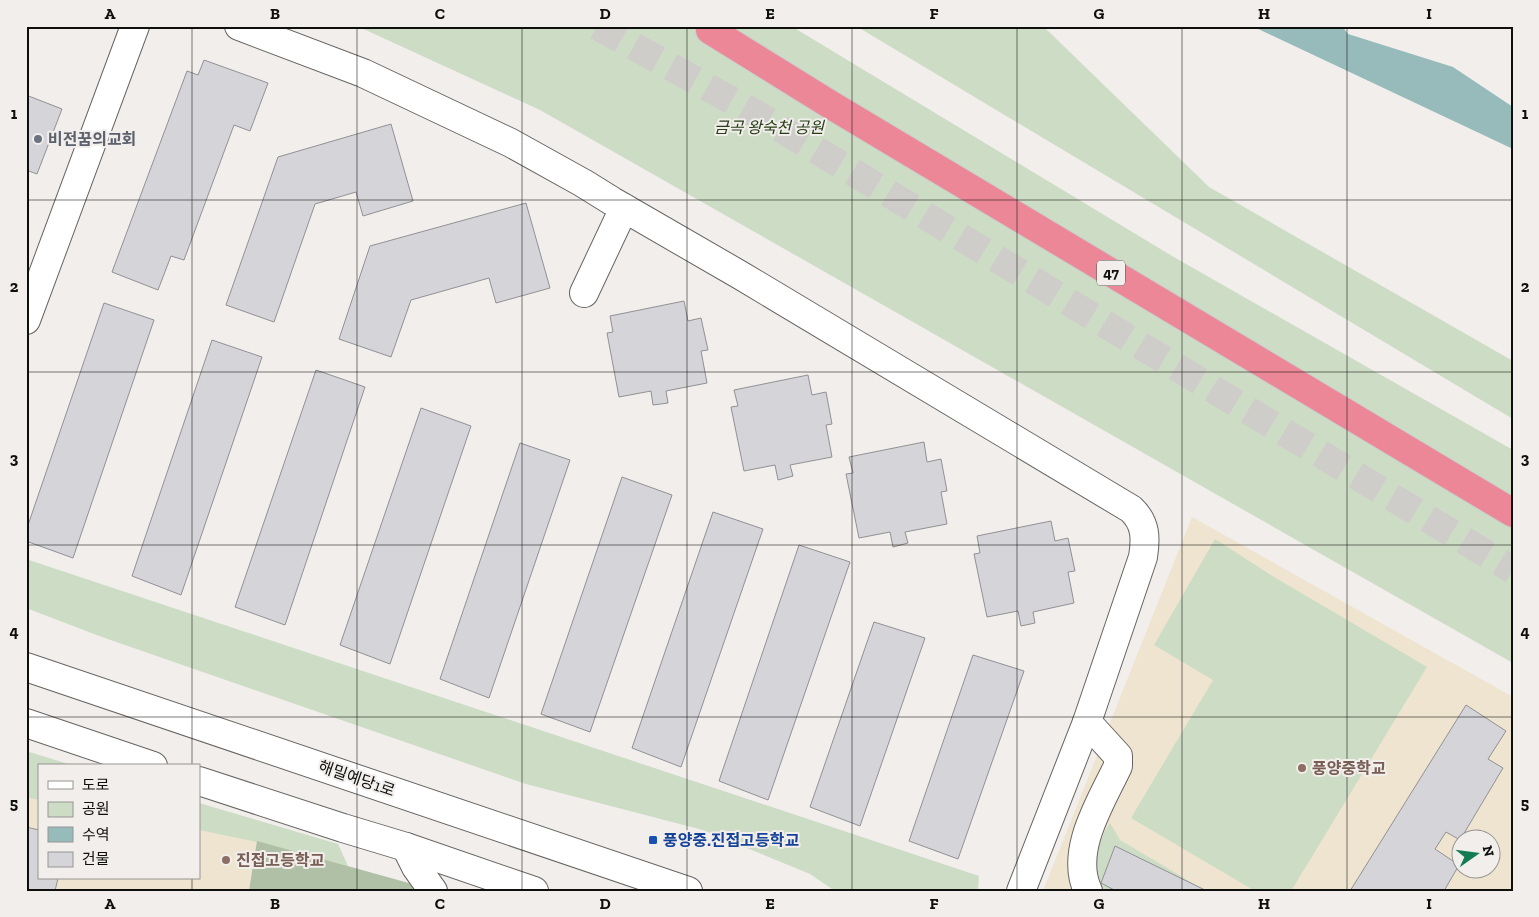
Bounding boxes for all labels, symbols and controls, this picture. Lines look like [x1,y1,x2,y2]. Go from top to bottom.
text: A [105,4,116,23]
text: B [270,4,280,23]
text: C [435,4,445,23]
text: D [599,4,611,23]
text: E [765,4,775,23]
text: F [929,4,939,23]
text: G [1094,4,1105,23]
text: H [1258,4,1270,23]
text: I [1426,4,1432,23]
text: 1 [11,104,18,123]
text: 1 [1522,104,1529,123]
park label: 금곡 왕숙천 공원 [714,118,825,137]
place label: 비전꿈의교회 [48,130,136,149]
marker: 비전꿈의교회 [32,133,44,145]
road number: 47 [1097,260,1125,286]
text: 2 [10,277,19,296]
text: 2 [1521,277,1530,296]
text: 3 [10,449,19,468]
text: 3 [1521,449,1530,468]
text: 4 [9,622,19,641]
text: 4 [1520,622,1530,641]
street label: 해밀예당1로 [316,757,398,801]
place label: 풍양중학교 [1312,759,1386,778]
marker: 풍양중학교 [1296,762,1308,774]
legend [38,764,200,880]
text: 도로 [82,776,110,794]
text: 5 [10,794,18,813]
text: 5 [1521,794,1529,813]
text: 공원 [82,800,110,818]
text: 수역 [82,826,110,844]
north arrow [1452,830,1502,880]
place label: 풍양중.진접고등학교 [663,831,799,850]
marker: 풍양중.진접고등학교 [647,834,659,846]
text: N [1479,844,1498,859]
text: 건물 [82,850,110,868]
place label: 진접고등학교 [236,851,325,870]
marker: 진접고등학교 [220,854,232,866]
text: A [105,894,116,913]
text: B [270,894,280,913]
text: C [435,894,445,913]
text: D [599,894,611,913]
text: E [765,894,775,913]
text: F [929,894,939,913]
text: G [1094,894,1105,913]
text: H [1258,894,1270,913]
text: I [1426,894,1432,913]

